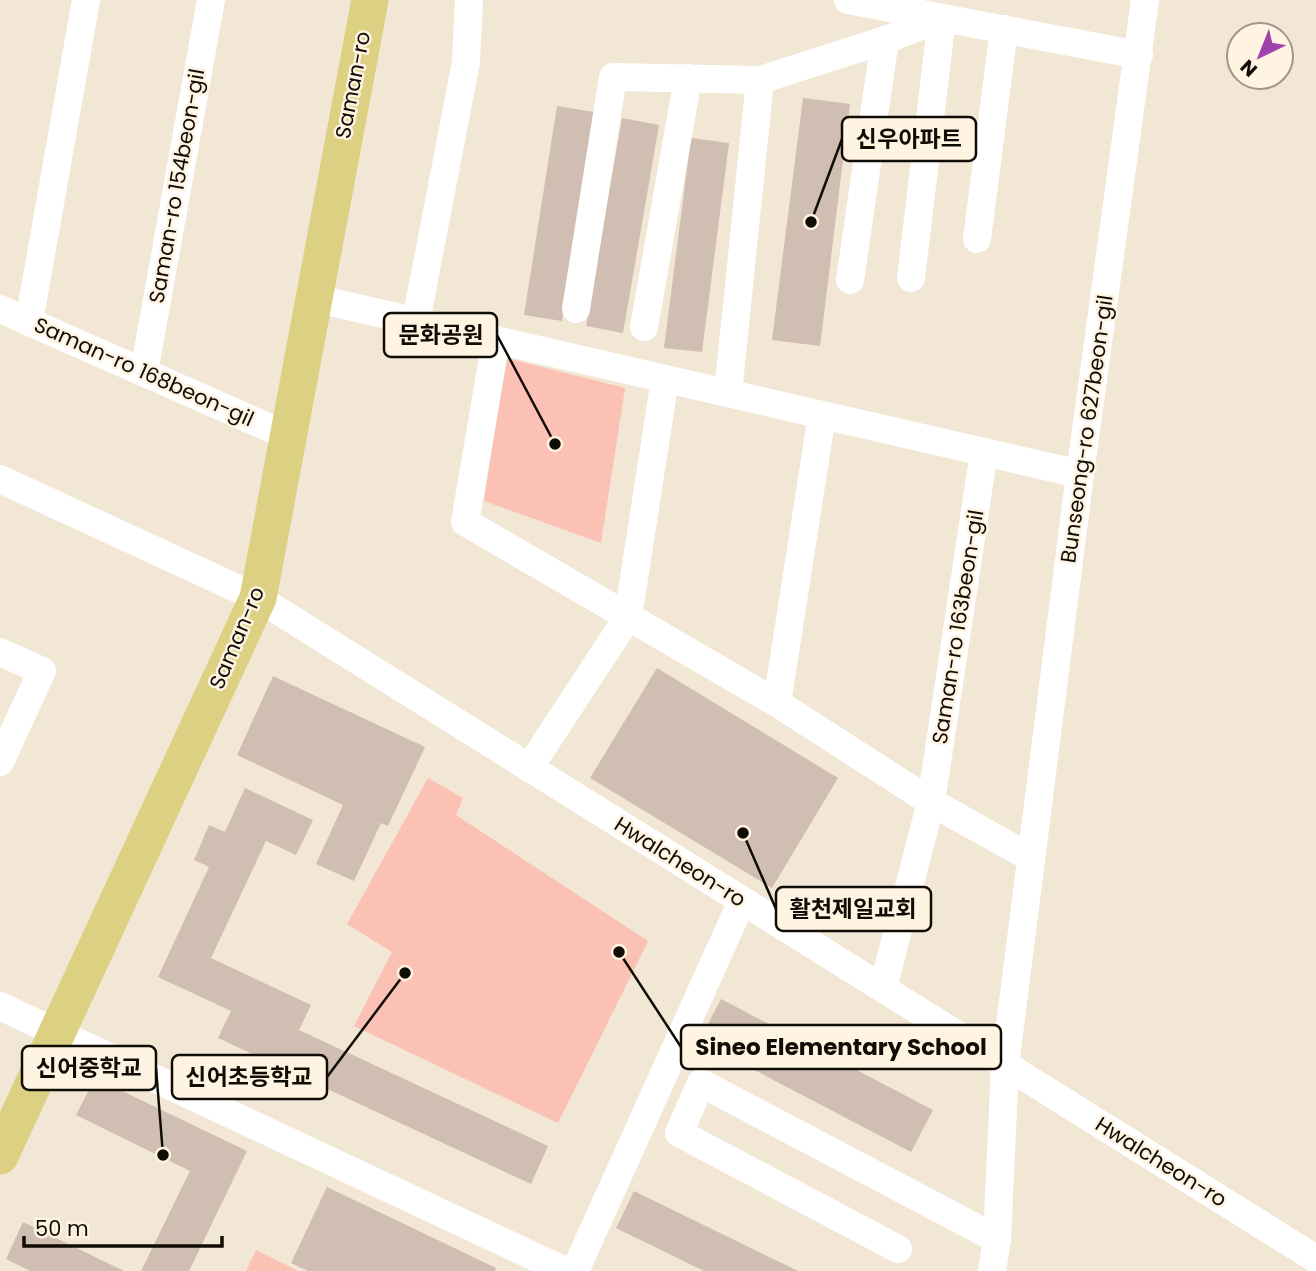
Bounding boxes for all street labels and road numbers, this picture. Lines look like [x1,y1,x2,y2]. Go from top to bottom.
street label: Saman-ro [328,29,377,141]
street label: Saman-ro 154beon-gil [142,66,211,305]
street label: Bunseong-ro 627beon-gil [1053,293,1120,565]
street label: Saman-ro 168beon-gil [30,310,259,433]
street label: Saman-ro 163beon-gil [925,508,990,746]
street label: Saman-ro [202,582,271,693]
street label: Hwalcheon-ro [609,810,752,914]
street label: Hwalcheon-ro [1090,1110,1233,1214]

